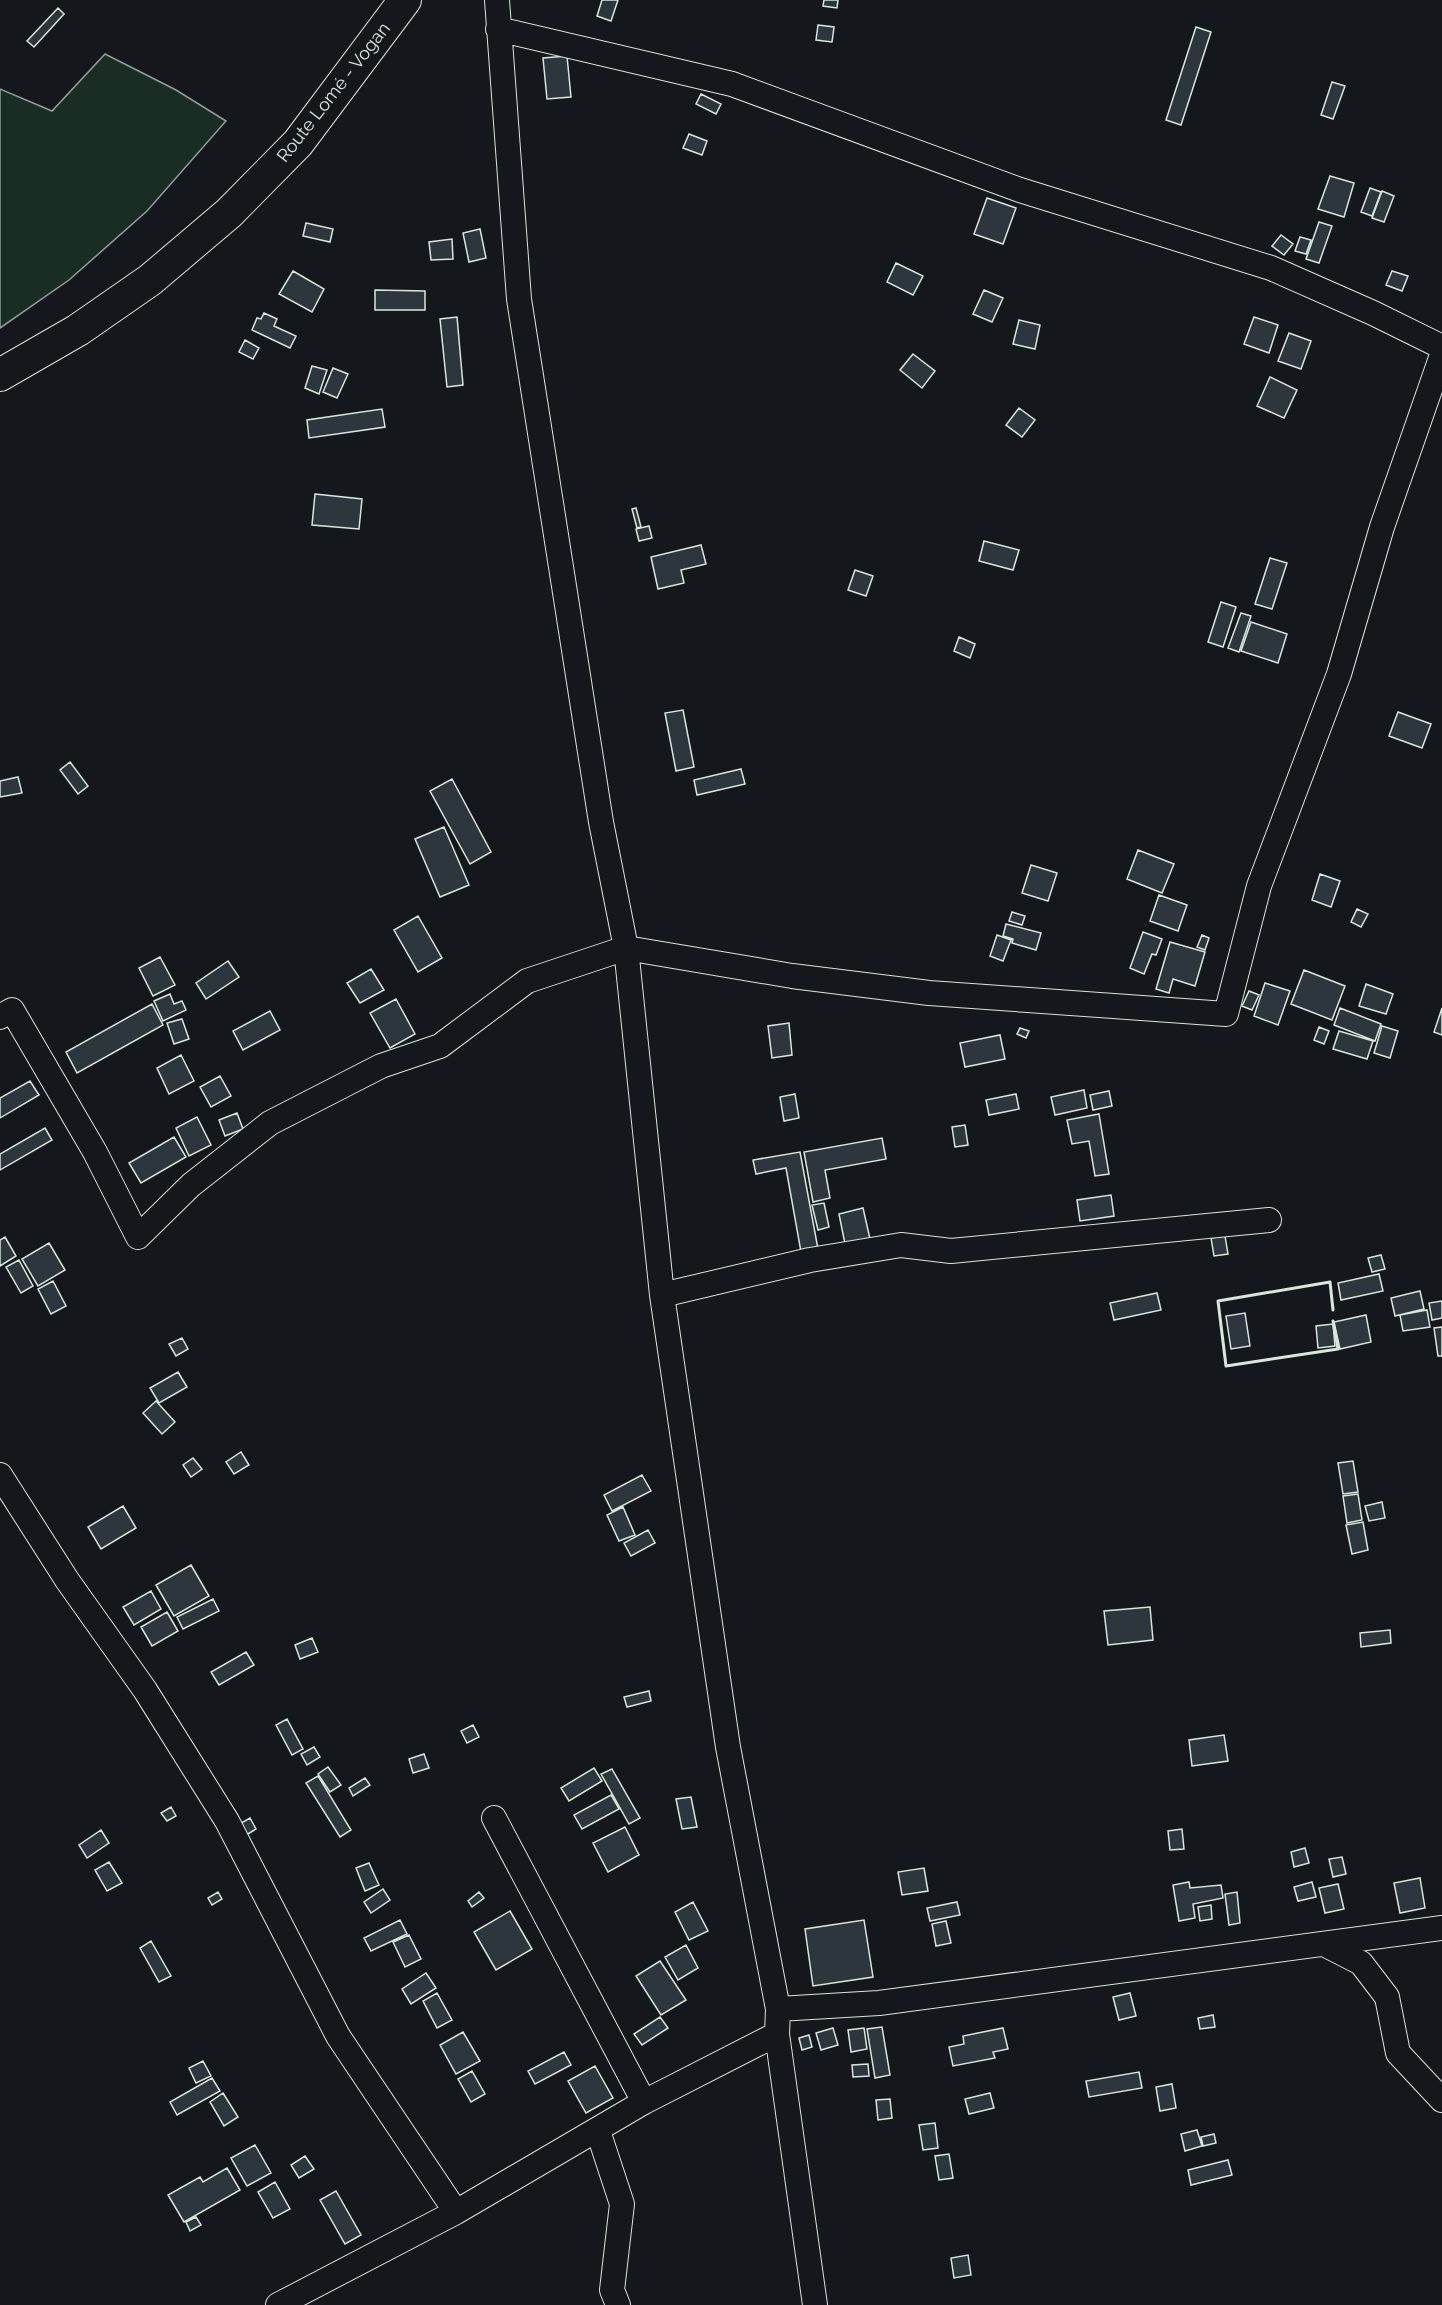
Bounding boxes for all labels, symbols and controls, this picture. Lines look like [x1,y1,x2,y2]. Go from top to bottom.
street label: Route Lomé - Vogan [272,18,394,166]

